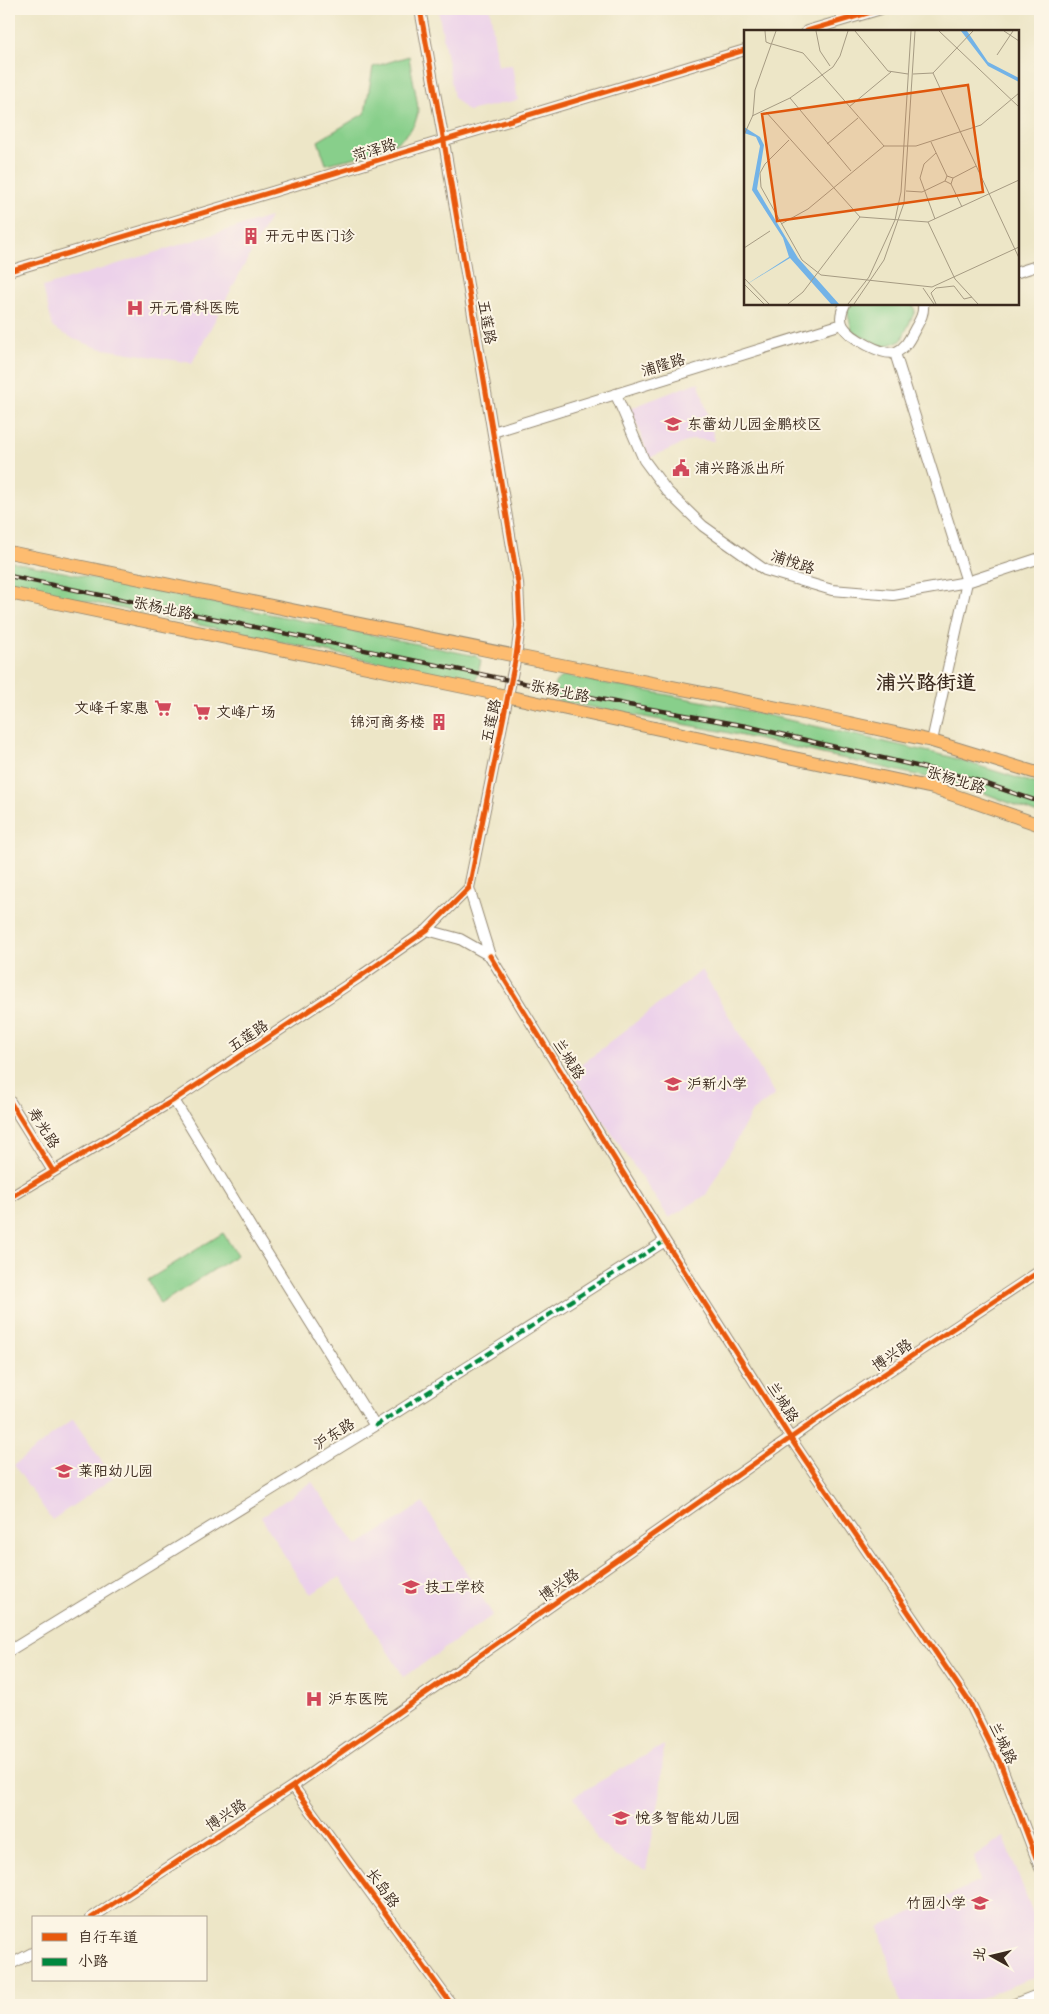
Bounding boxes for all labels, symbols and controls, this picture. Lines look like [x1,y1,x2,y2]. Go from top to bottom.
inset map [744,30,1019,305]
street label: 菏泽路 [350,135,399,169]
building icon: 开元中医门诊 [241,226,261,246]
place label: 开元中医门诊 [265,227,355,249]
hospital icon: 开元骨科医院 [125,298,145,318]
street label: 五莲路 [470,298,500,346]
place label: 开元骨科医院 [149,299,239,321]
street label: 浦隆路 [639,350,688,384]
school or university icon: 东蕾幼儿园金鹏校区 [663,414,683,434]
place label: 东蕾幼儿园金鹏校区 [687,415,822,437]
public building icon: 浦兴路派出所 [671,458,691,478]
place label: 浦兴路派出所 [695,459,785,481]
street label: 浦悦路 [767,546,817,582]
street label: 张杨北路 [131,593,194,627]
district label: 浦兴路街道 [876,671,976,699]
street label: 张杨北路 [528,676,591,710]
street label: 五莲路 [478,697,508,746]
supermarket icon: 文峰千家惠 [153,698,173,718]
place label: 文峰千家惠 [74,699,149,721]
supermarket icon: 文峰广场 [192,702,212,722]
place label: 文峰广场 [216,703,276,725]
building icon: 锦河商务楼 [429,712,449,732]
place label: 锦河商务楼 [350,713,425,735]
street label: 张杨北路 [924,763,987,801]
street label: 五莲路 [224,1016,274,1059]
street label: 兰城路 [546,1035,589,1085]
school or university icon: 沪新小学 [663,1074,683,1094]
place label: 沪新小学 [687,1075,747,1097]
street label: 寿光路 [21,1104,64,1154]
street label: 博兴路 [868,1335,918,1378]
street label: 兰城路 [760,1378,803,1428]
street label: 沪东路 [310,1414,360,1457]
school or university icon: 莱阳幼儿园 [54,1461,74,1481]
place label: 莱阳幼儿园 [78,1462,153,1484]
street label: 博兴路 [535,1565,585,1609]
school or university icon: 技工学校 [401,1577,421,1597]
place label: 技工学校 [425,1578,485,1600]
hospital icon: 沪东医院 [304,1689,324,1709]
place label: 沪东医院 [328,1690,388,1712]
street label: 兰城路 [982,1719,1021,1769]
street label: 博兴路 [202,1795,252,1838]
school or university icon: 悦多智能幼儿园 [611,1808,631,1828]
place label: 悦多智能幼儿园 [635,1809,740,1831]
street label: 长岛路 [359,1865,404,1914]
school or university icon: 竹园小学 [970,1893,990,1913]
place label: 竹园小学 [906,1894,966,1916]
legend [32,1916,208,1982]
text: 自行车道 [78,1928,138,1950]
north arrow [966,1932,1016,1982]
text: 北 [970,1946,992,1963]
text: 小路 [78,1952,108,1974]

